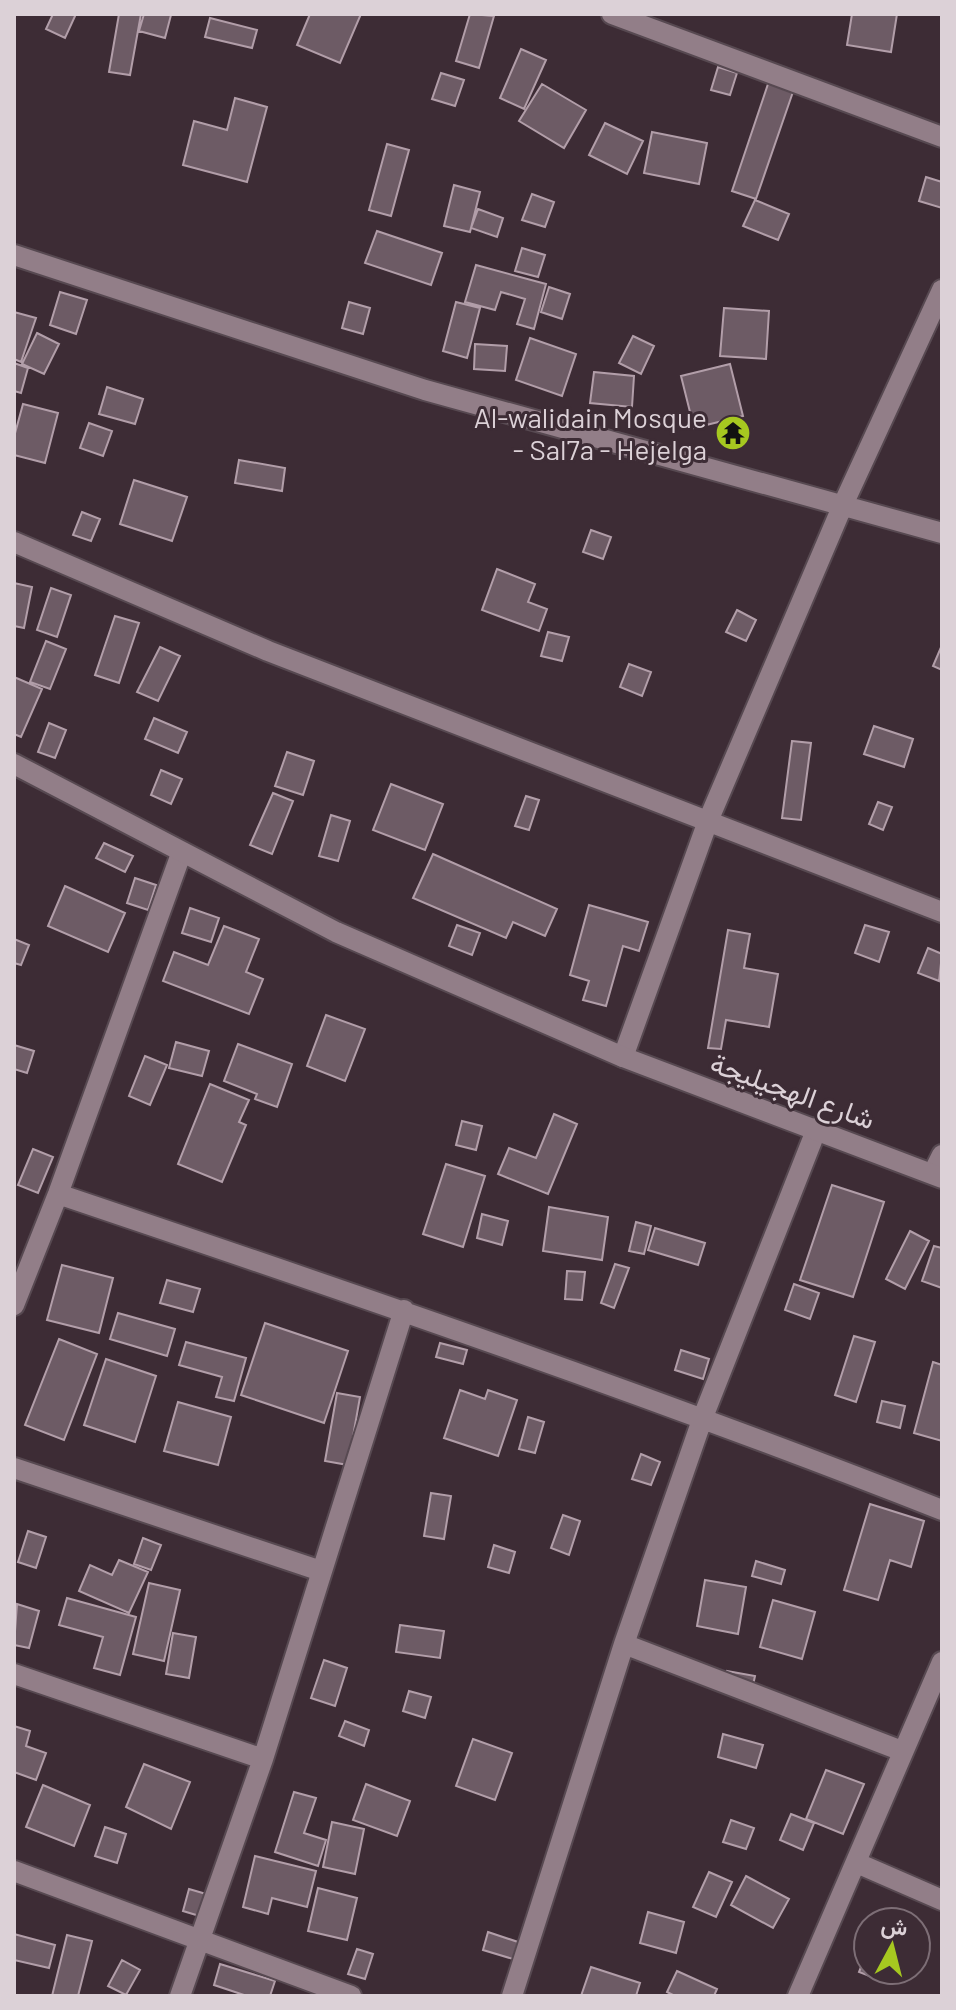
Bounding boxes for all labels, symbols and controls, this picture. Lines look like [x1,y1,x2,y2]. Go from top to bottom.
place label: Al-walidain Mosque - Sal7a - Hejelga [474,400,707,466]
temple icon: Al-walidain Mosque - Sal7a - Hejelga [714,414,752,452]
street label: شارع الهجيليجة [705,1045,880,1138]
north arrow [852,1906,932,1986]
text: ش [880,1911,909,1942]

